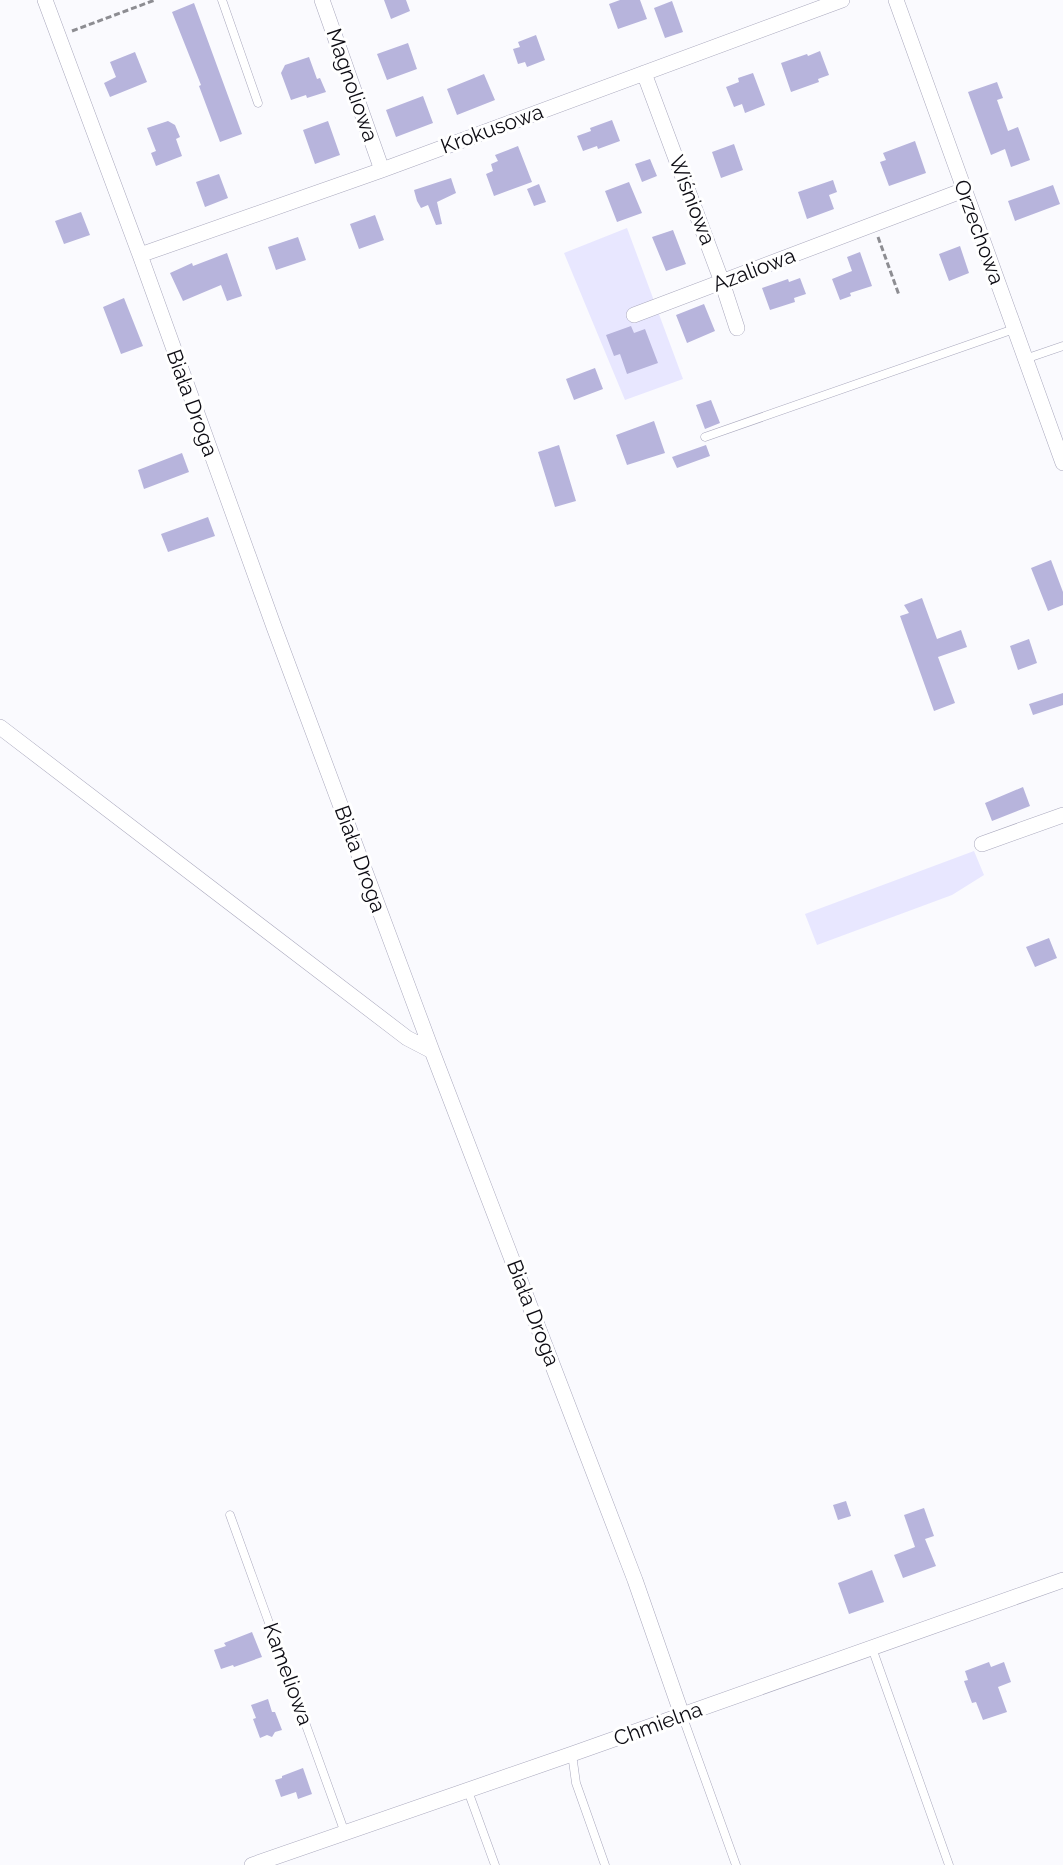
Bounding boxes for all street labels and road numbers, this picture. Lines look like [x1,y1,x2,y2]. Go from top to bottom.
street label: Magnoliowa [321,25,384,145]
street label: Krokusowa [437,98,546,159]
street label: Wiśniowa [664,152,721,248]
street label: Orzechowa [949,176,1010,288]
street label: Azaliowa [709,242,799,297]
street label: Biała Droga [162,346,223,460]
street label: Biała Droga [330,802,391,916]
street label: Biała Droga [502,1256,565,1370]
street label: Kameliowa [258,1619,319,1728]
street label: Chmielna [610,1696,705,1751]

